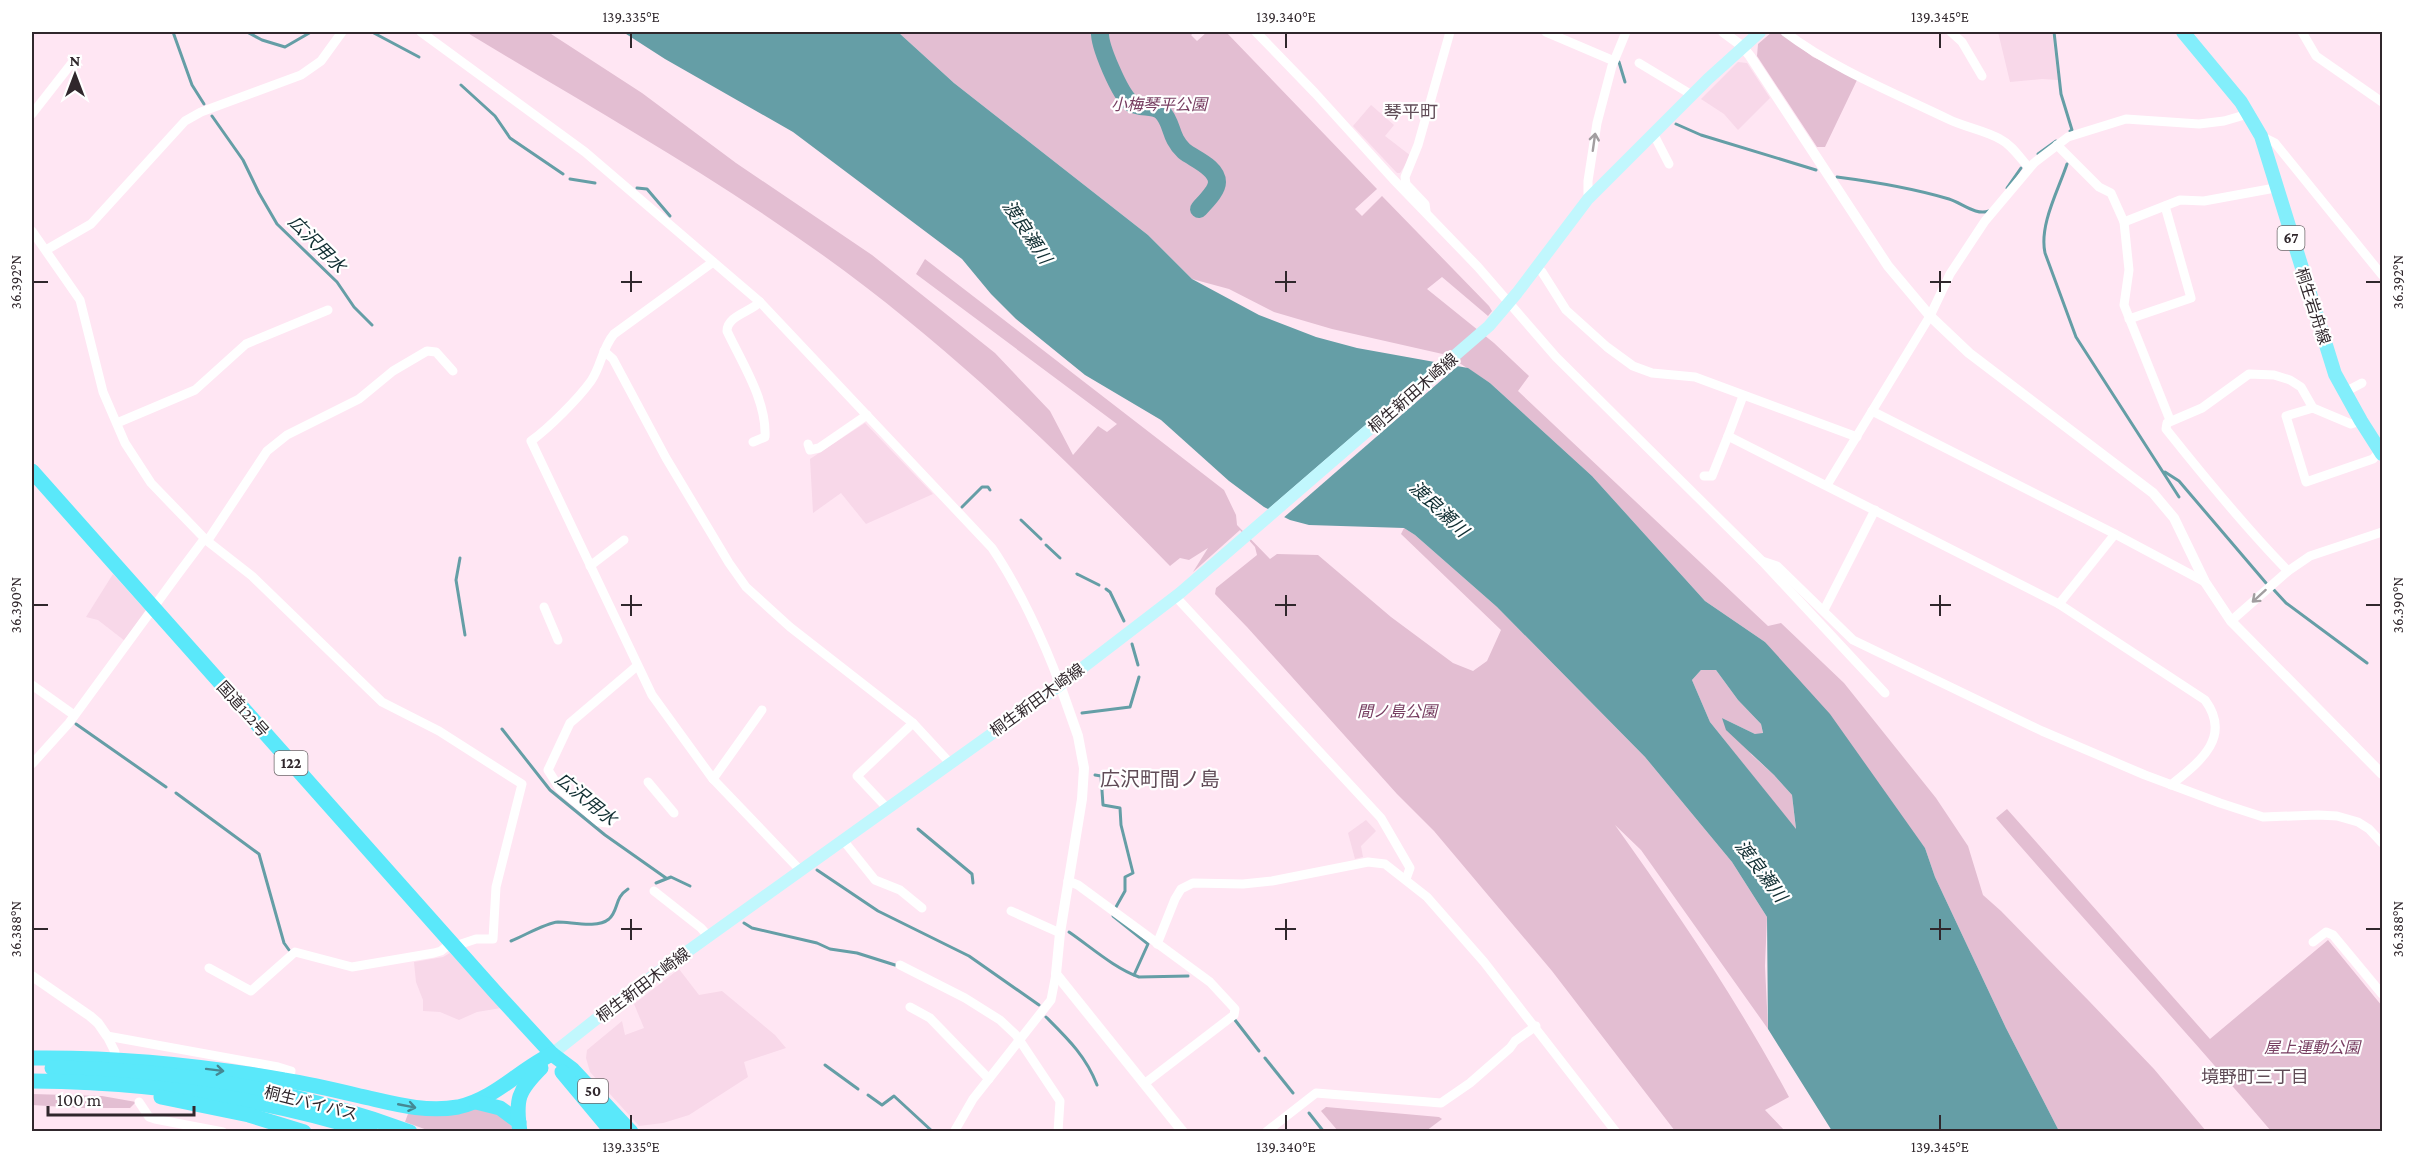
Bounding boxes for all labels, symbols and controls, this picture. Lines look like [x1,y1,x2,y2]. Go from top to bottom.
text: 139.335°E [602,9,660,25]
text: 139.340°E [1256,9,1316,25]
text: 139.345°E [1911,9,1969,25]
north arrow [45,45,105,105]
text: N [70,52,81,69]
park label: 小梅琴平公園 [1111,96,1209,113]
district label: 琴平町 [1384,102,1438,122]
one-way arrow [1589,132,1600,152]
water label: 渡良瀬川 [999,197,1057,269]
water label: 広沢用水 [284,211,351,278]
road number: 67 [2278,226,2304,250]
text: 36.392°N [8,255,24,309]
text: 36.392°N [2390,255,2406,309]
street label: 桐生岩舟線 [2293,265,2333,347]
street label: 桐生新田木崎線 [1365,350,1461,436]
water label: 渡良瀬川 [1406,477,1474,542]
text: 36.390°N [8,577,24,633]
text: 36.390°N [2390,577,2406,633]
one-way arrow [2252,589,2267,603]
street label: 桐生新田木崎線 [987,660,1087,740]
street label: 国道122号 [214,678,272,740]
park label: 間ノ島公園 [1357,703,1439,720]
road number: 122 [274,751,308,775]
district label: 広沢町間ノ島 [1100,768,1220,790]
water label: 広沢用水 [552,769,622,831]
water label: 渡良瀬川 [1731,836,1792,907]
text: 36.388°N [8,901,24,957]
text: 36.388°N [2390,901,2406,957]
street label: 桐生新田木崎線 [593,945,693,1025]
park label: 屋上運動公園 [2264,1039,2362,1056]
one-way arrow [205,1064,225,1075]
district label: 境野町三丁目 [2201,1067,2309,1087]
scale bar [48,1079,194,1117]
road number: 50 [578,1079,608,1103]
street label: 桐生バイパス [263,1083,359,1123]
text: 100 m [57,1090,102,1110]
one-way arrow [397,1101,416,1112]
text: 139.335°E [602,1139,660,1155]
text: 139.340°E [1256,1139,1316,1155]
text: 139.345°E [1911,1139,1969,1155]

